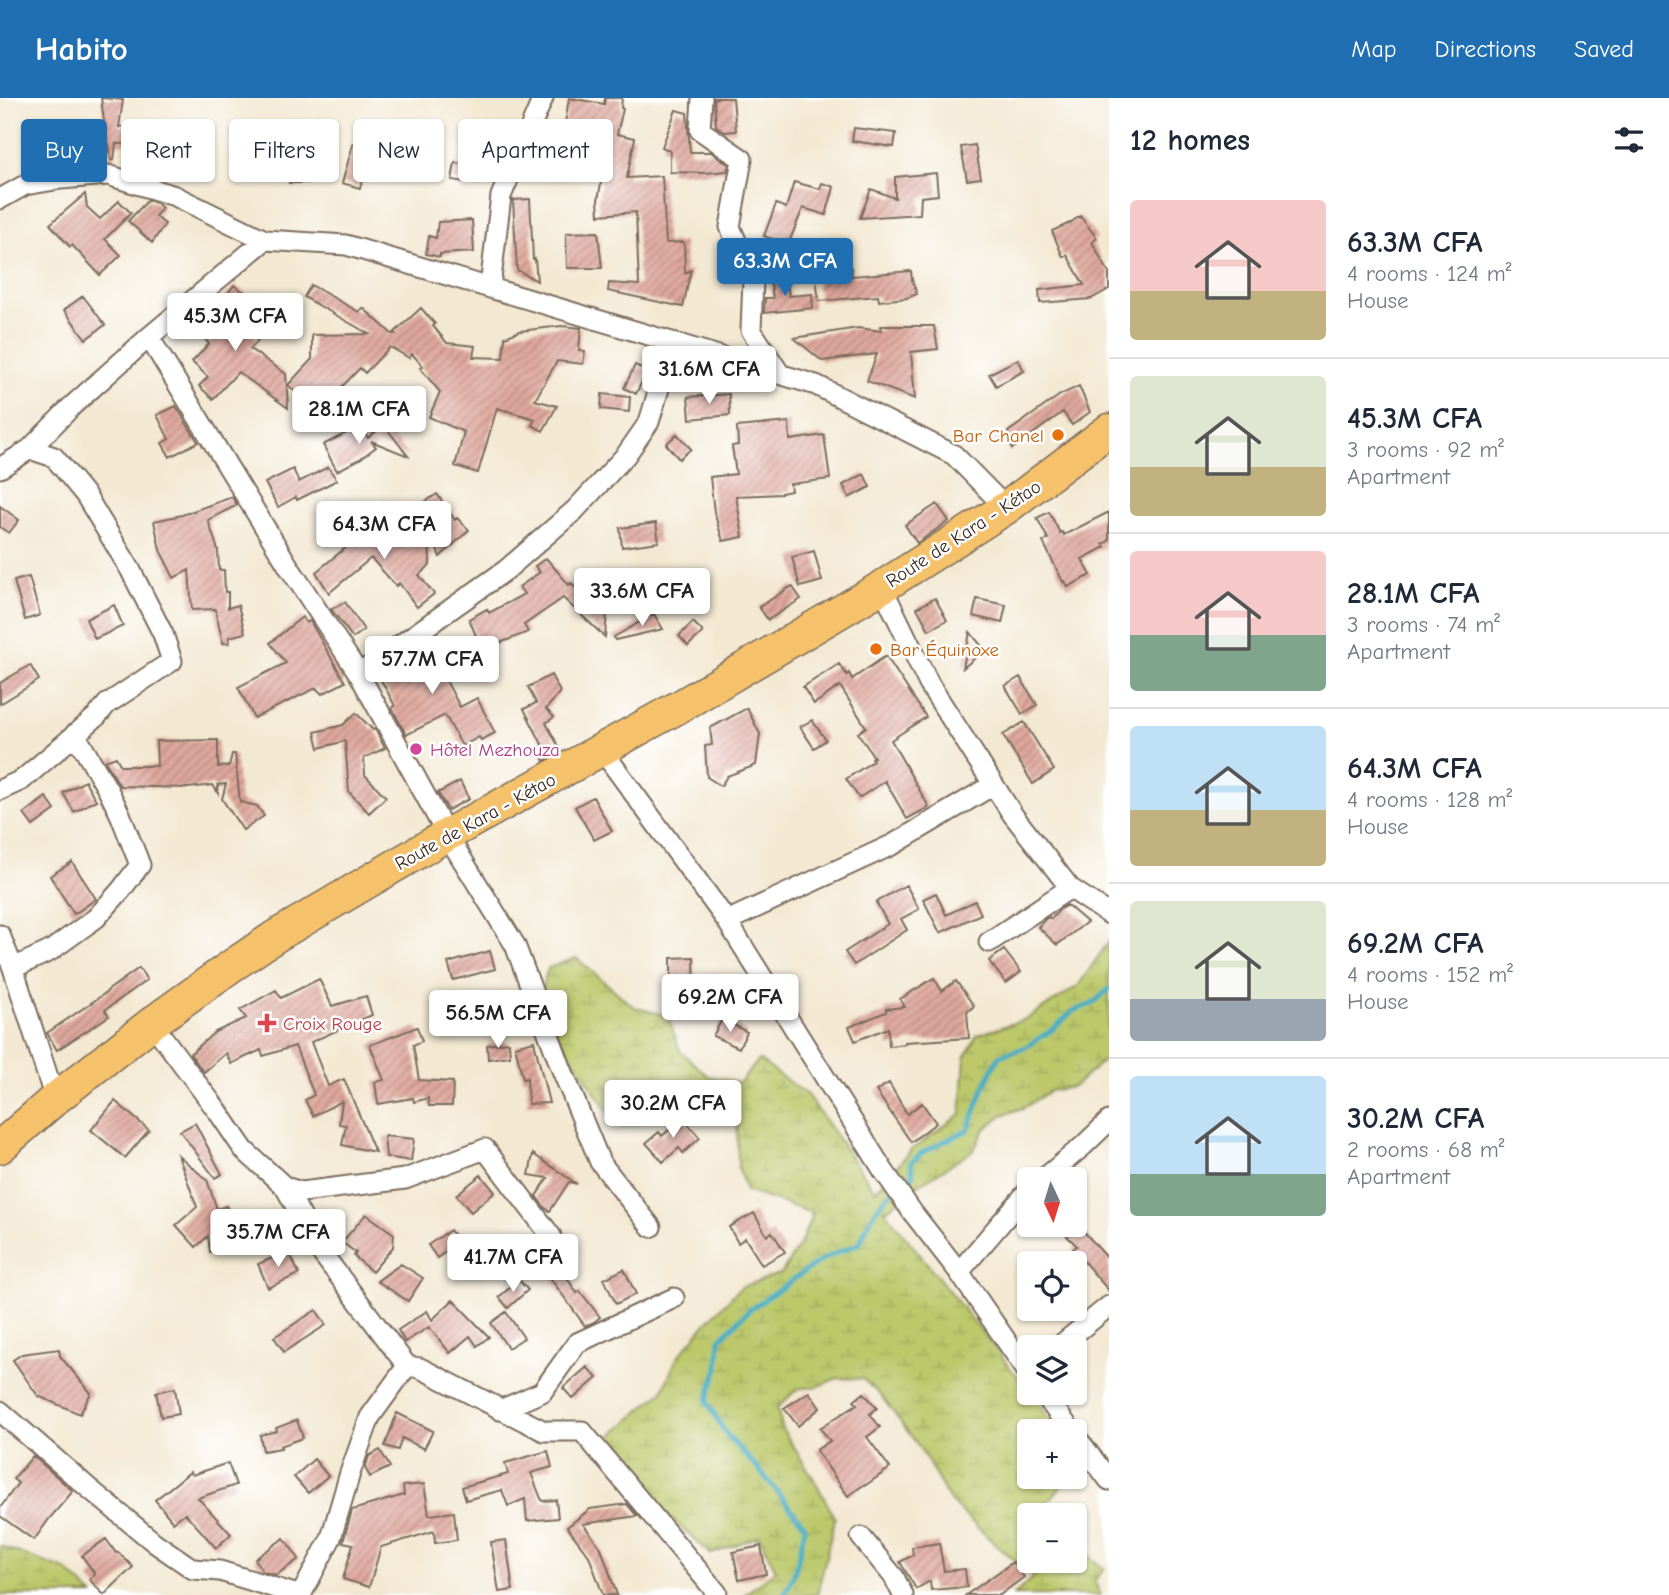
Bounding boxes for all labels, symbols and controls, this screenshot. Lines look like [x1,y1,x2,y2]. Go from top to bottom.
text: Habito [35,30,128,68]
text: Map [1351,35,1397,63]
text: Directions [1435,35,1536,63]
text: Saved [1574,35,1634,63]
chip: Buy [21,119,107,182]
chip: Rent [121,119,215,182]
chip: Filters [229,119,339,182]
chip: New [353,119,444,182]
chip: Apartment [458,119,613,182]
icon: filters [1610,121,1648,159]
text: 12 homes [1130,123,1250,158]
text: 63.3M CFA [1347,225,1483,260]
icon: home [1186,228,1270,312]
pin: 63.3M CFA [705,238,865,298]
text: 63.3M CFA [733,247,837,274]
text: 4 rooms · 124 m² [1347,260,1511,287]
text: House [1347,287,1409,314]
pin: 45.3M CFA [155,294,315,353]
text: 45.3M CFA [183,302,287,329]
pin: 31.6M CFA [629,346,789,406]
text: 31.6M CFA [658,355,760,382]
pin: 28.1M CFA [279,386,439,446]
text: 28.1M CFA [308,395,410,422]
text: 45.3M CFA [1347,401,1482,436]
icon: home [1186,404,1270,488]
place label: Bar Chanel [953,425,1044,447]
marker: Bar Chanel [1050,427,1066,443]
text: 3 rooms · 92 m² [1347,436,1504,463]
text: Apartment [1347,463,1450,490]
street label: Route de Kara - Kétao [882,476,1045,592]
pin: 64.3M CFA [304,502,464,561]
text: 64.3M CFA [332,510,436,537]
pin: 33.6M CFA [562,568,722,628]
text: 28.1M CFA [1347,576,1479,611]
text: 33.6M CFA [590,577,694,604]
icon: home [1186,579,1270,663]
text: 3 rooms · 74 m² [1347,611,1500,638]
pin: 57.7M CFA [352,636,512,696]
text: Apartment [1347,638,1450,665]
place label: Bar Équinoxe [890,639,999,661]
marker: Bar Équinoxe [868,641,884,657]
text: 57.7M CFA [381,645,483,672]
place label: Hôtel Mezhouza [430,739,560,761]
marker: Hôtel Mezhouza [408,741,424,757]
text: 64.3M CFA [1347,751,1482,786]
icon: home [1186,754,1270,838]
street label: Route de Kara - Kétao [391,769,560,875]
text: 4 rooms · 128 m² [1347,786,1512,813]
text: House [1347,813,1409,840]
text: 69.2M CFA [1347,926,1484,961]
icon: home [1186,929,1270,1013]
text: 4 rooms · 152 m² [1347,961,1513,988]
pin: 69.2M CFA [650,974,810,1034]
text: 69.2M CFA [678,983,782,1010]
text: House [1347,988,1409,1015]
pin: 56.5M CFA [418,990,578,1050]
text: 56.5M CFA [445,999,551,1026]
marker: Croix Rouge [257,1013,277,1033]
place label: Croix Rouge [283,1013,382,1035]
pin: 30.2M CFA [593,1080,753,1140]
text: 30.2M CFA [620,1089,726,1116]
text: 30.2M CFA [1347,1101,1484,1136]
icon: home [1186,1104,1270,1188]
text: 2 rooms · 68 m² [1347,1136,1505,1163]
text: Apartment [1347,1163,1450,1190]
north arrow [1017,1167,1087,1237]
map controls [1017,1167,1087,1573]
pin: 35.7M CFA [198,1210,358,1269]
text: 35.7M CFA [226,1218,330,1245]
pin: 41.7M CFA [433,1234,593,1294]
text: 41.7M CFA [463,1243,563,1270]
button: locate [1017,1251,1087,1321]
button: layers [1017,1335,1087,1405]
button: + [1017,1419,1087,1489]
button: − [1017,1503,1087,1573]

